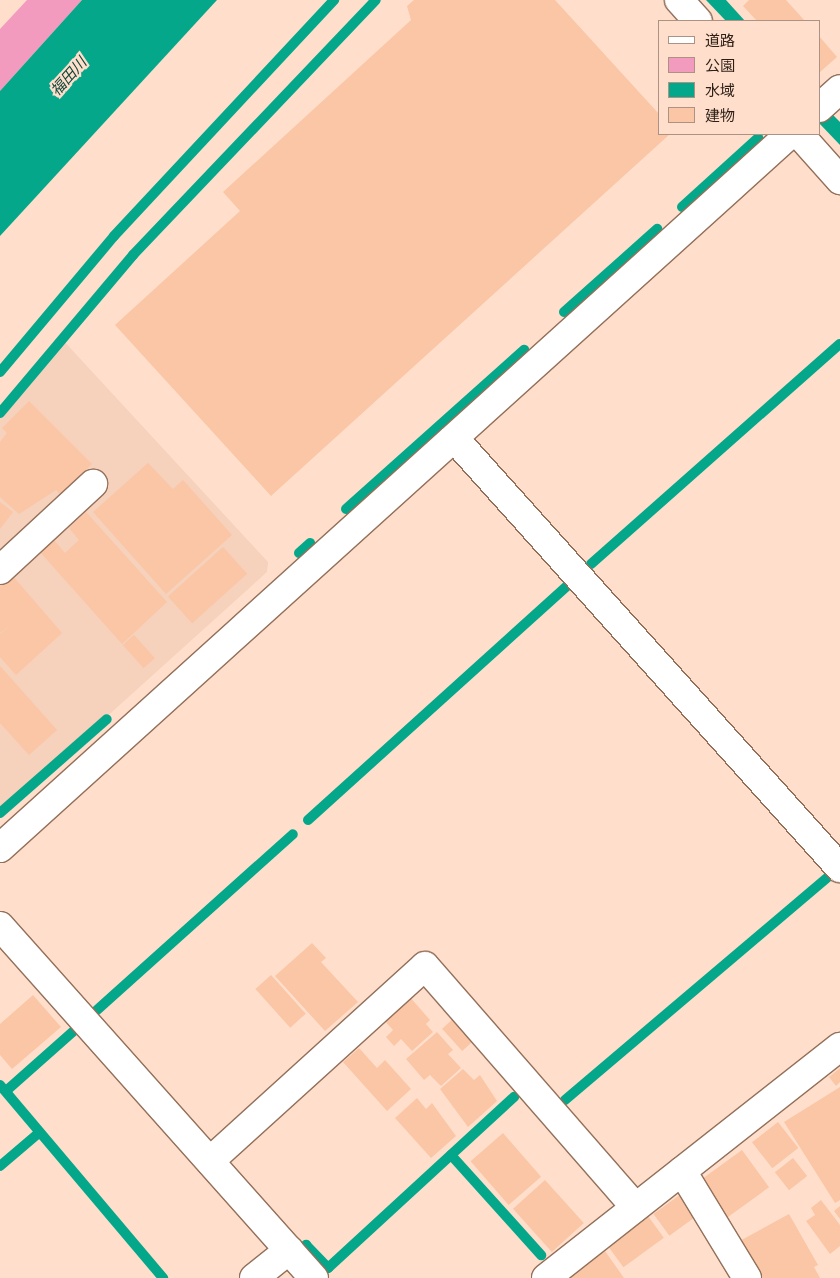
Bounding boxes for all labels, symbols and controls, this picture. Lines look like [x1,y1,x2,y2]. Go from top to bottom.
legend [658,20,820,135]
text: 道路 [705,32,735,50]
water label: 福田川 [47,54,91,100]
text: 公園 [705,57,735,75]
text: 水域 [705,82,735,100]
text: 建物 [705,107,735,125]

